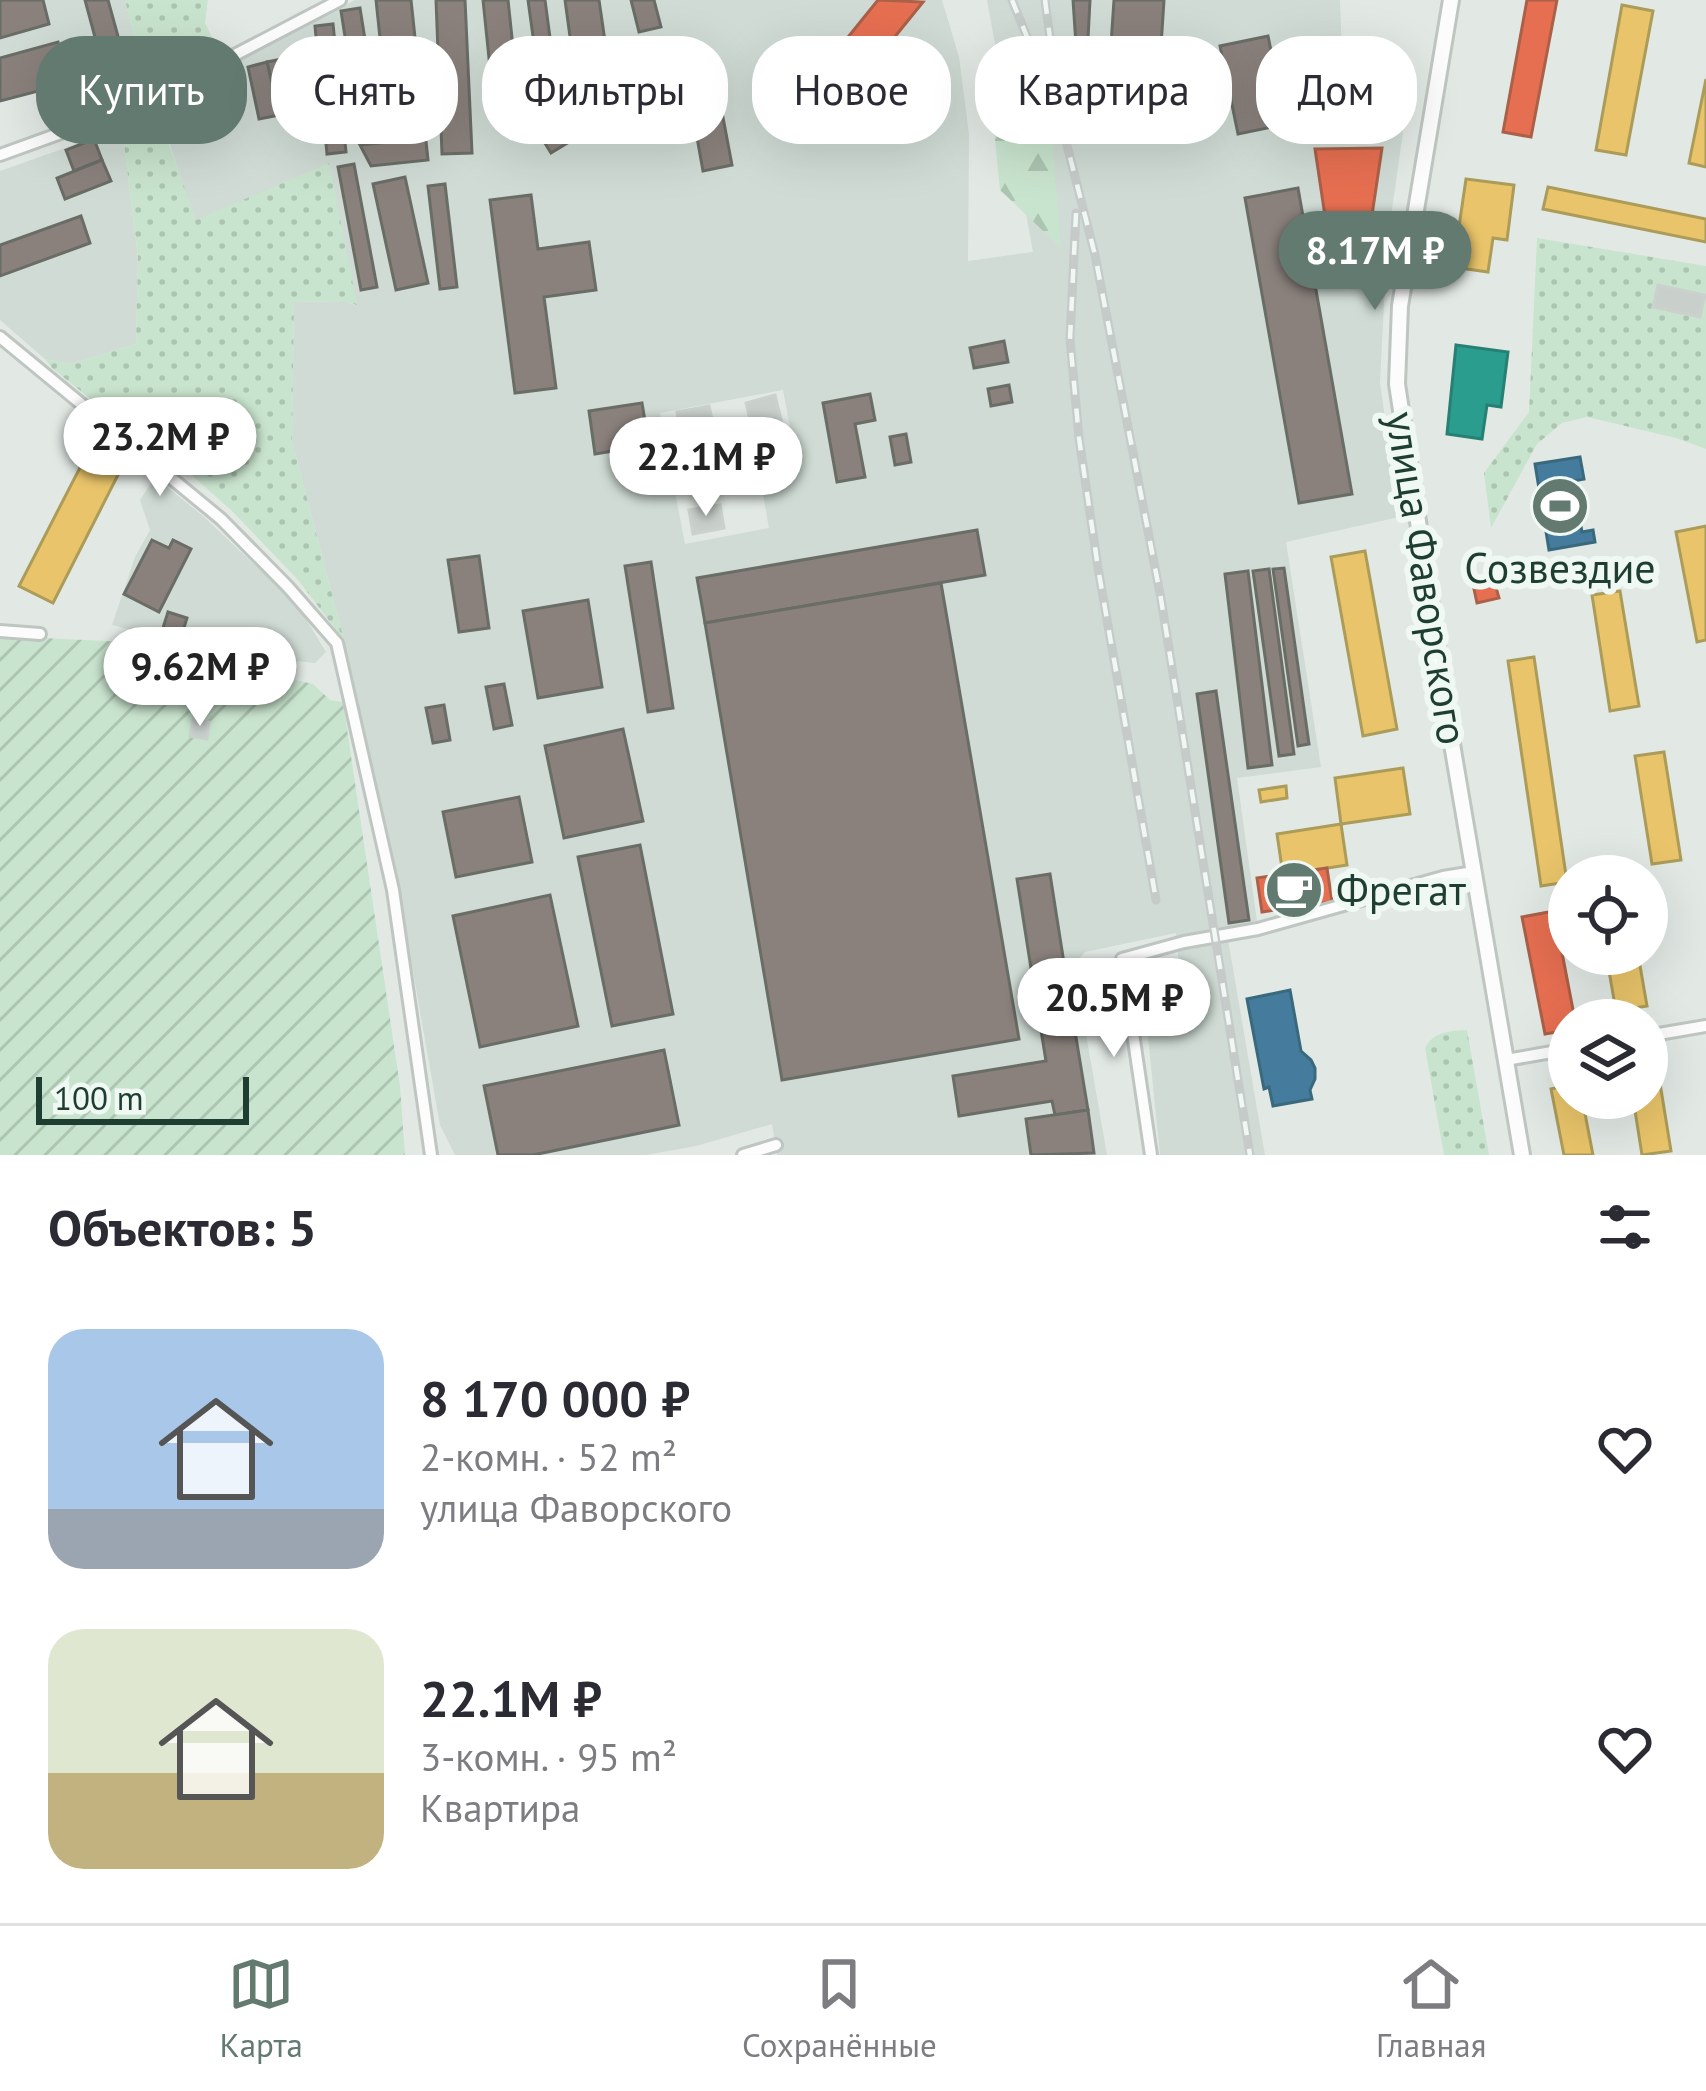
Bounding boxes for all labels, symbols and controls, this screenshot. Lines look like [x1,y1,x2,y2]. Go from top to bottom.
chip: Купить [36,36,247,144]
chip: Снять [271,36,458,144]
chip: Фильтры [482,36,728,144]
chip: Новое [752,36,951,144]
chip: Квартира [975,36,1232,144]
chip: Дом [1256,36,1417,144]
pin: 8.17M ₽ [1264,211,1486,313]
text: 8.17M ₽ [1305,224,1445,275]
pin: 23.2M ₽ [49,397,271,499]
street label: улица Фаворского [1374,408,1481,748]
text: 23.2M ₽ [90,410,230,461]
pin: 22.1M ₽ [595,417,817,519]
text: 22.1M ₽ [636,430,776,481]
sports icon: Созвездие [1529,475,1591,537]
place label: Созвездие [1464,540,1656,595]
pin: 9.62M ₽ [89,627,311,729]
text: 9.62M ₽ [130,640,270,691]
map controls [1548,855,1668,1119]
button: locate [1548,855,1668,975]
cafe icon: Фрегат [1263,859,1325,921]
place label: Фрегат [1336,862,1466,917]
pin: 20.5M ₽ [1003,958,1225,1060]
text: 20.5M ₽ [1044,971,1184,1022]
button: layers [1548,999,1668,1119]
scale bar [36,1071,249,1124]
text: 100 m [54,1076,144,1119]
text: Объектов: 5 [48,1194,317,1260]
icon: filters [1592,1194,1658,1260]
text: 8 170 000 ₽ [420,1365,690,1431]
icon: home [144,1377,288,1521]
icon: heart [1592,1416,1658,1482]
text: 2-комн. · 52 m² [420,1431,677,1482]
text: улица Фаворского [420,1482,732,1533]
text: 22.1M ₽ [420,1665,602,1731]
icon: home [144,1677,288,1821]
icon: heart [1592,1716,1658,1782]
text: 3-комн. · 95 m² [420,1731,677,1782]
text: Квартира [420,1782,580,1833]
tab: Карта [220,1951,303,2066]
tab: Сохранённые [742,1951,937,2066]
tab: Главная [1376,1951,1486,2066]

